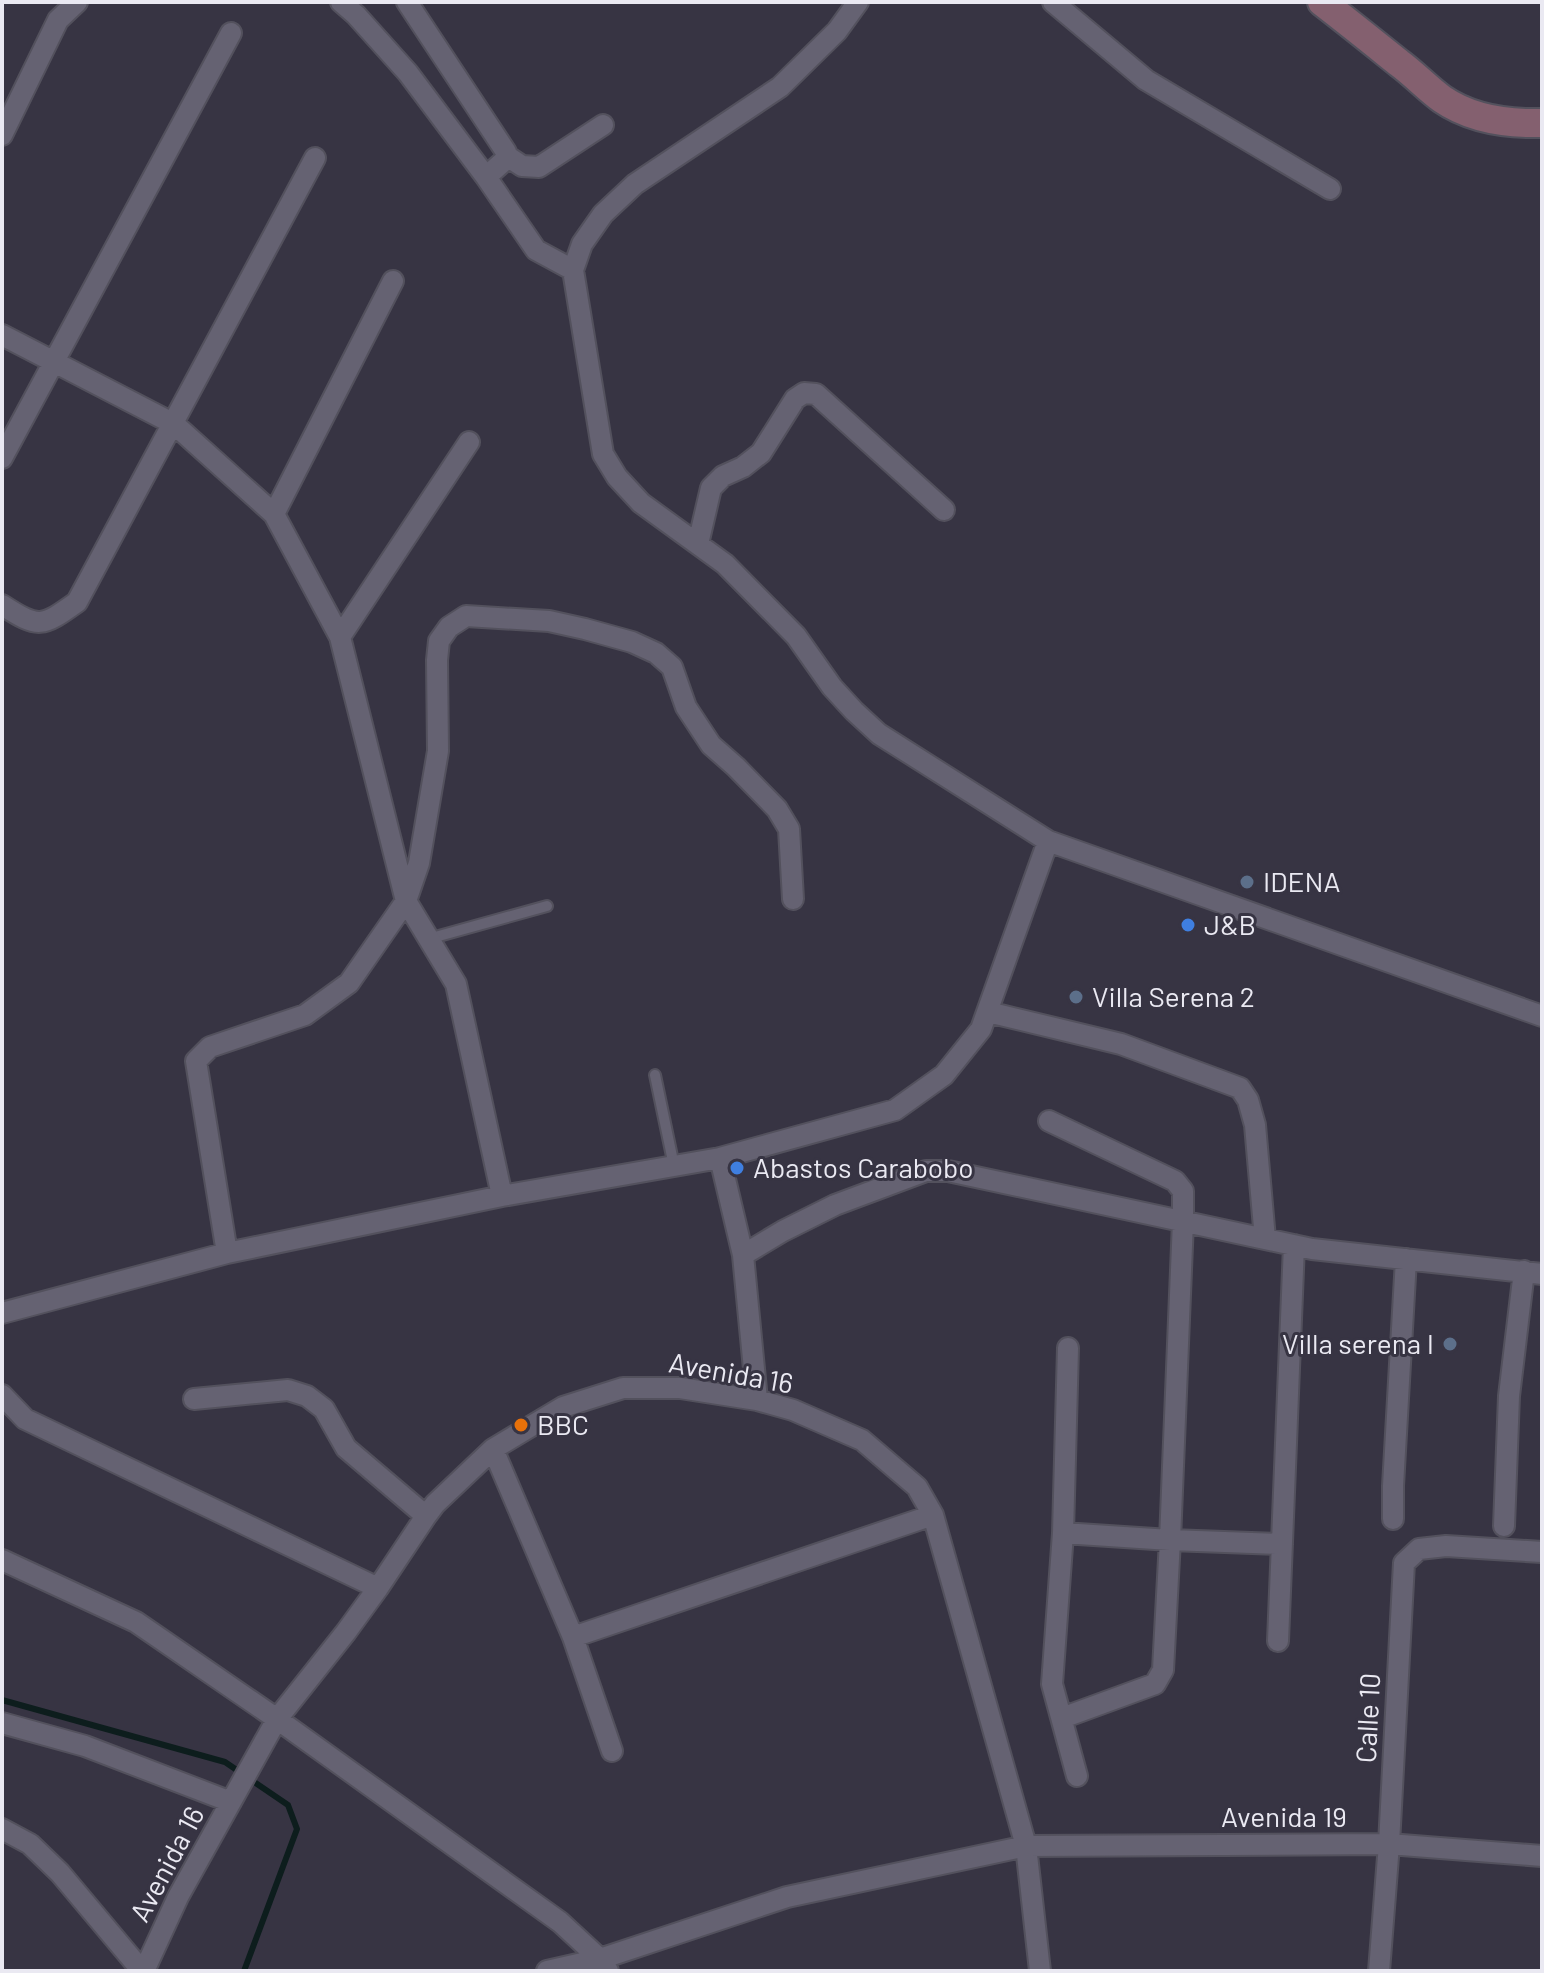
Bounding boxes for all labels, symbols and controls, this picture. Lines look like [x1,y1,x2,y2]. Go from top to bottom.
place label: IDENA [1263,864,1340,898]
marker: IDENA [1238,873,1256,891]
place label: J&B [1204,907,1256,941]
marker: J&B [1179,916,1197,934]
place label: Villa Serena 2 [1092,979,1255,1013]
marker: Villa Serena 2 [1067,988,1085,1006]
place label: Abastos Carabobo [753,1150,973,1184]
marker: Abastos Carabobo [728,1159,746,1177]
place label: Villa serena I [1282,1326,1434,1360]
marker: Villa serena I [1441,1335,1459,1353]
street label: Avenida 16 [666,1344,796,1400]
place label: BBC [537,1407,589,1441]
marker: BBC [512,1416,530,1434]
street label: Calle 10 [1348,1672,1386,1764]
street label: Avenida 19 [1221,1799,1347,1833]
street label: Avenida 16 [122,1800,211,1927]

